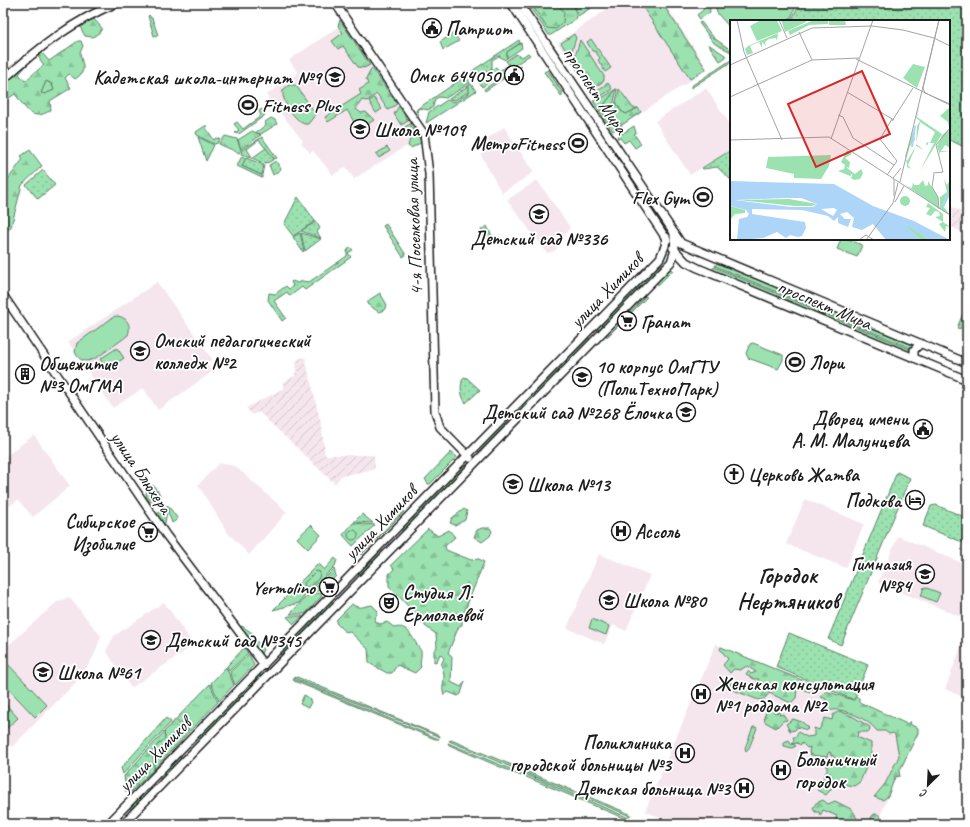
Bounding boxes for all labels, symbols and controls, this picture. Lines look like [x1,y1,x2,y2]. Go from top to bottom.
public building icon: Патриот [421,17,443,39]
place label: Патриот [446,17,513,41]
inset map [730,20,950,240]
street label: проспект Мира [557,42,634,140]
place label: Омск 644050 [409,64,502,88]
public building icon: Омск 644050 [503,64,525,86]
place label: Кадетская школа-интернат №9 [93,66,324,90]
school or university icon: Кадетская школа-интернат №9 [324,66,346,88]
sports icon: Fitness Plus [237,94,259,116]
place label: Fitness Plus [262,94,342,118]
school or university icon: Школа №109 [349,118,371,140]
place label: Школа №109 [374,118,468,142]
place label: МетроFitness [471,132,566,156]
sports icon: МетроFitness [567,132,589,154]
street label: 4-я Поселковая улица [400,156,428,296]
place label: Flex Gym [632,186,691,210]
sports icon: Flex Gym [692,186,714,208]
school or university icon: Детский сад №336 [528,203,550,225]
place label: Детский сад №336 [471,227,609,251]
street label: улица Химиков [564,246,651,334]
street label: проспект Мира [774,274,877,336]
supermarket icon: Гранат [616,310,638,332]
place label: Гранат [641,310,691,334]
place label: Омский педагогический колледж №2 [154,329,312,375]
school or university icon: Омский педагогический колледж №2 [129,340,151,362]
sports icon: Лори [784,351,806,373]
place label: Лори [809,351,846,375]
place label: Общежитие №3 ОмГМА [39,352,122,398]
place label: 10 корпус ОмГТУ (ПолиТехноПарк) [596,355,721,401]
building icon: Общежитие №3 ОмГМА [14,363,36,385]
school or university icon: 10 корпус ОмГТУ (ПолиТехноПарк) [571,366,593,388]
place label: Детский сад №268 Ёлочка [482,401,674,425]
school or university icon: Детский сад №268 Ёлочка [675,401,697,423]
place label: Дворец имени А. М. Малунцева [792,407,911,453]
public building icon: Дворец имени А. М. Малунцева [912,418,934,440]
street label: улица Блюхера [104,426,179,520]
church icon: Церковь Жатва [723,463,745,485]
place label: Церковь Жатва [748,463,860,487]
school or university icon: Школа №13 [502,473,524,495]
place label: Школа №13 [527,473,612,497]
street label: улица Химиков [338,478,425,566]
place label: Подкова [846,489,903,513]
hotel icon: Подкова [904,489,926,511]
place label: Сибирское Изобилие [66,510,136,557]
hospital icon: Ассоль [610,520,632,542]
place label: Ассоль [635,520,681,544]
supermarket icon: Сибирское Изобилие [137,521,159,543]
place label: Гимназия №84 [851,552,913,598]
district label: Городок Нефтяников [737,561,843,616]
school or university icon: Гимназия №84 [914,563,936,585]
place label: Yermolino [252,576,316,600]
supermarket icon: Yermolino [318,576,340,598]
place label: Студия Л. Ермолаевой [403,581,485,627]
school or university icon: Школа №80 [598,589,620,611]
place label: Школа №80 [623,589,708,613]
theatre icon: Студия Л. Ермолаевой [378,592,400,614]
school or university icon: Детский сад №345 [140,629,162,651]
place label: Детский сад №345 [165,629,303,653]
school or university icon: Школа №61 [32,661,54,683]
place label: Школа №61 [57,661,143,685]
place label: Женская консультация №1 роддома №2 [715,672,875,718]
hospital icon: Женская консультация №1 роддома №2 [690,683,712,705]
street label: улица Химиков [112,710,199,798]
place label: Поликлиника городской больницы №3 [510,731,673,777]
hospital icon: Поликлиника городской больницы №3 [674,742,696,764]
place label: Больничный городок [795,748,878,794]
hospital icon: Больничный городок [770,759,792,781]
north arrow [908,765,948,805]
place label: Детская больница №3 [574,777,732,801]
hospital icon: Детская больница №3 [733,777,755,799]
text: С [917,786,929,802]

